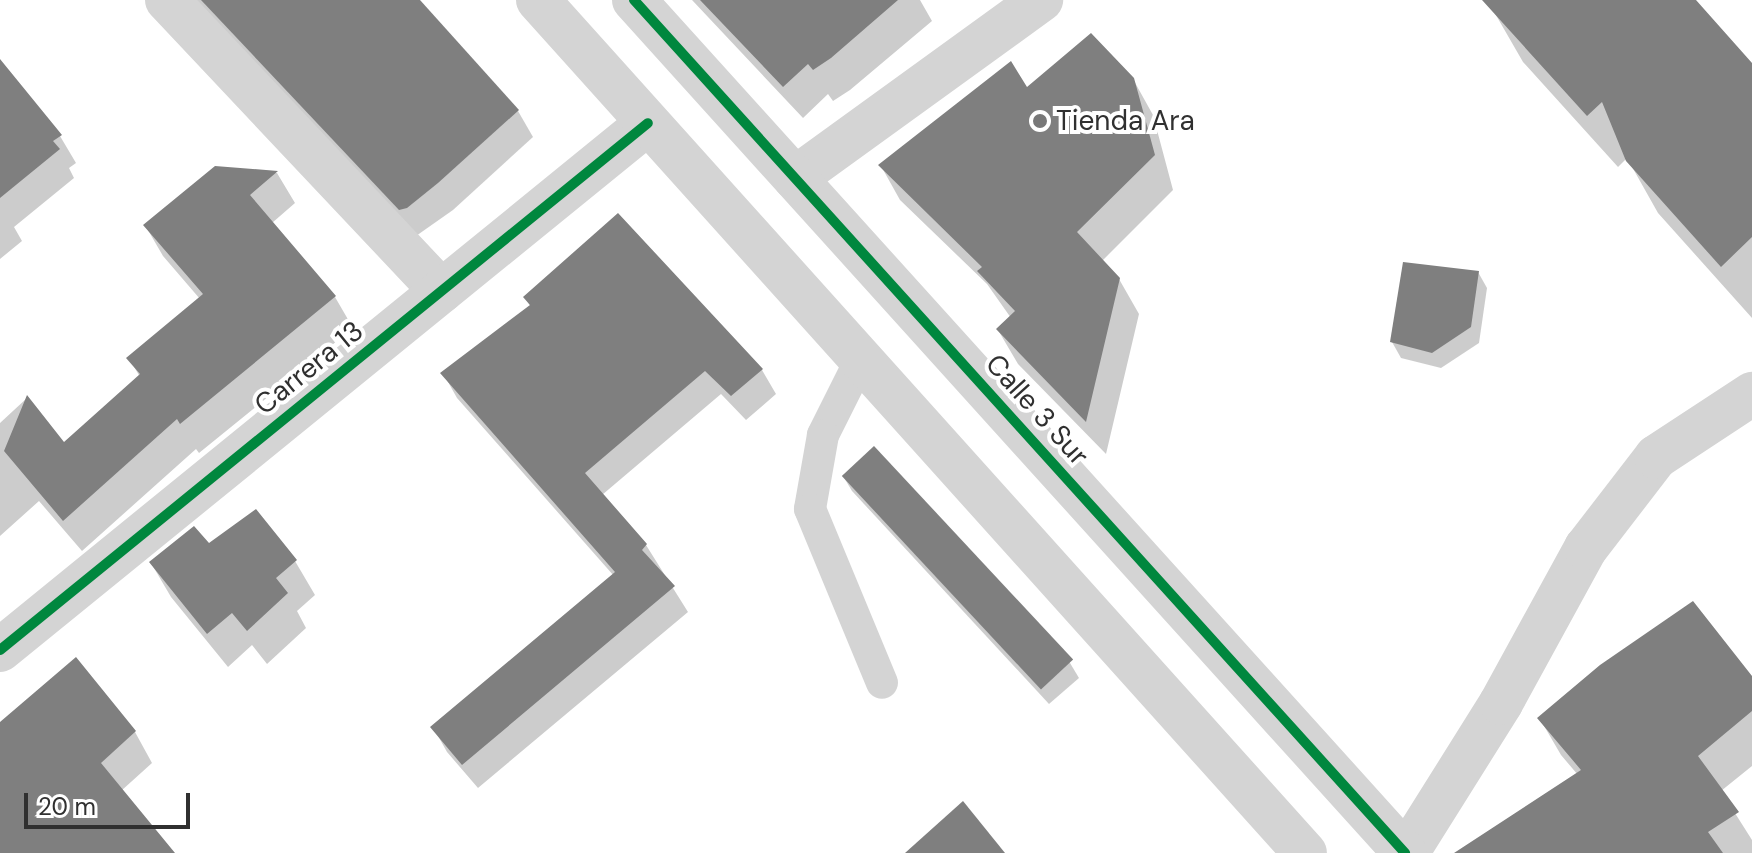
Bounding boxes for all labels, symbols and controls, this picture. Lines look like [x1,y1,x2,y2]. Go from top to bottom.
place label: Tienda Ara [1056,104,1195,138]
marker: Tienda Ara [1031,112,1049,130]
street label: Carrera 13 [248,314,370,422]
street label: Calle 3 Sur [978,348,1096,472]
scale bar [28,777,194,827]
text: 20 m [38,791,96,822]

